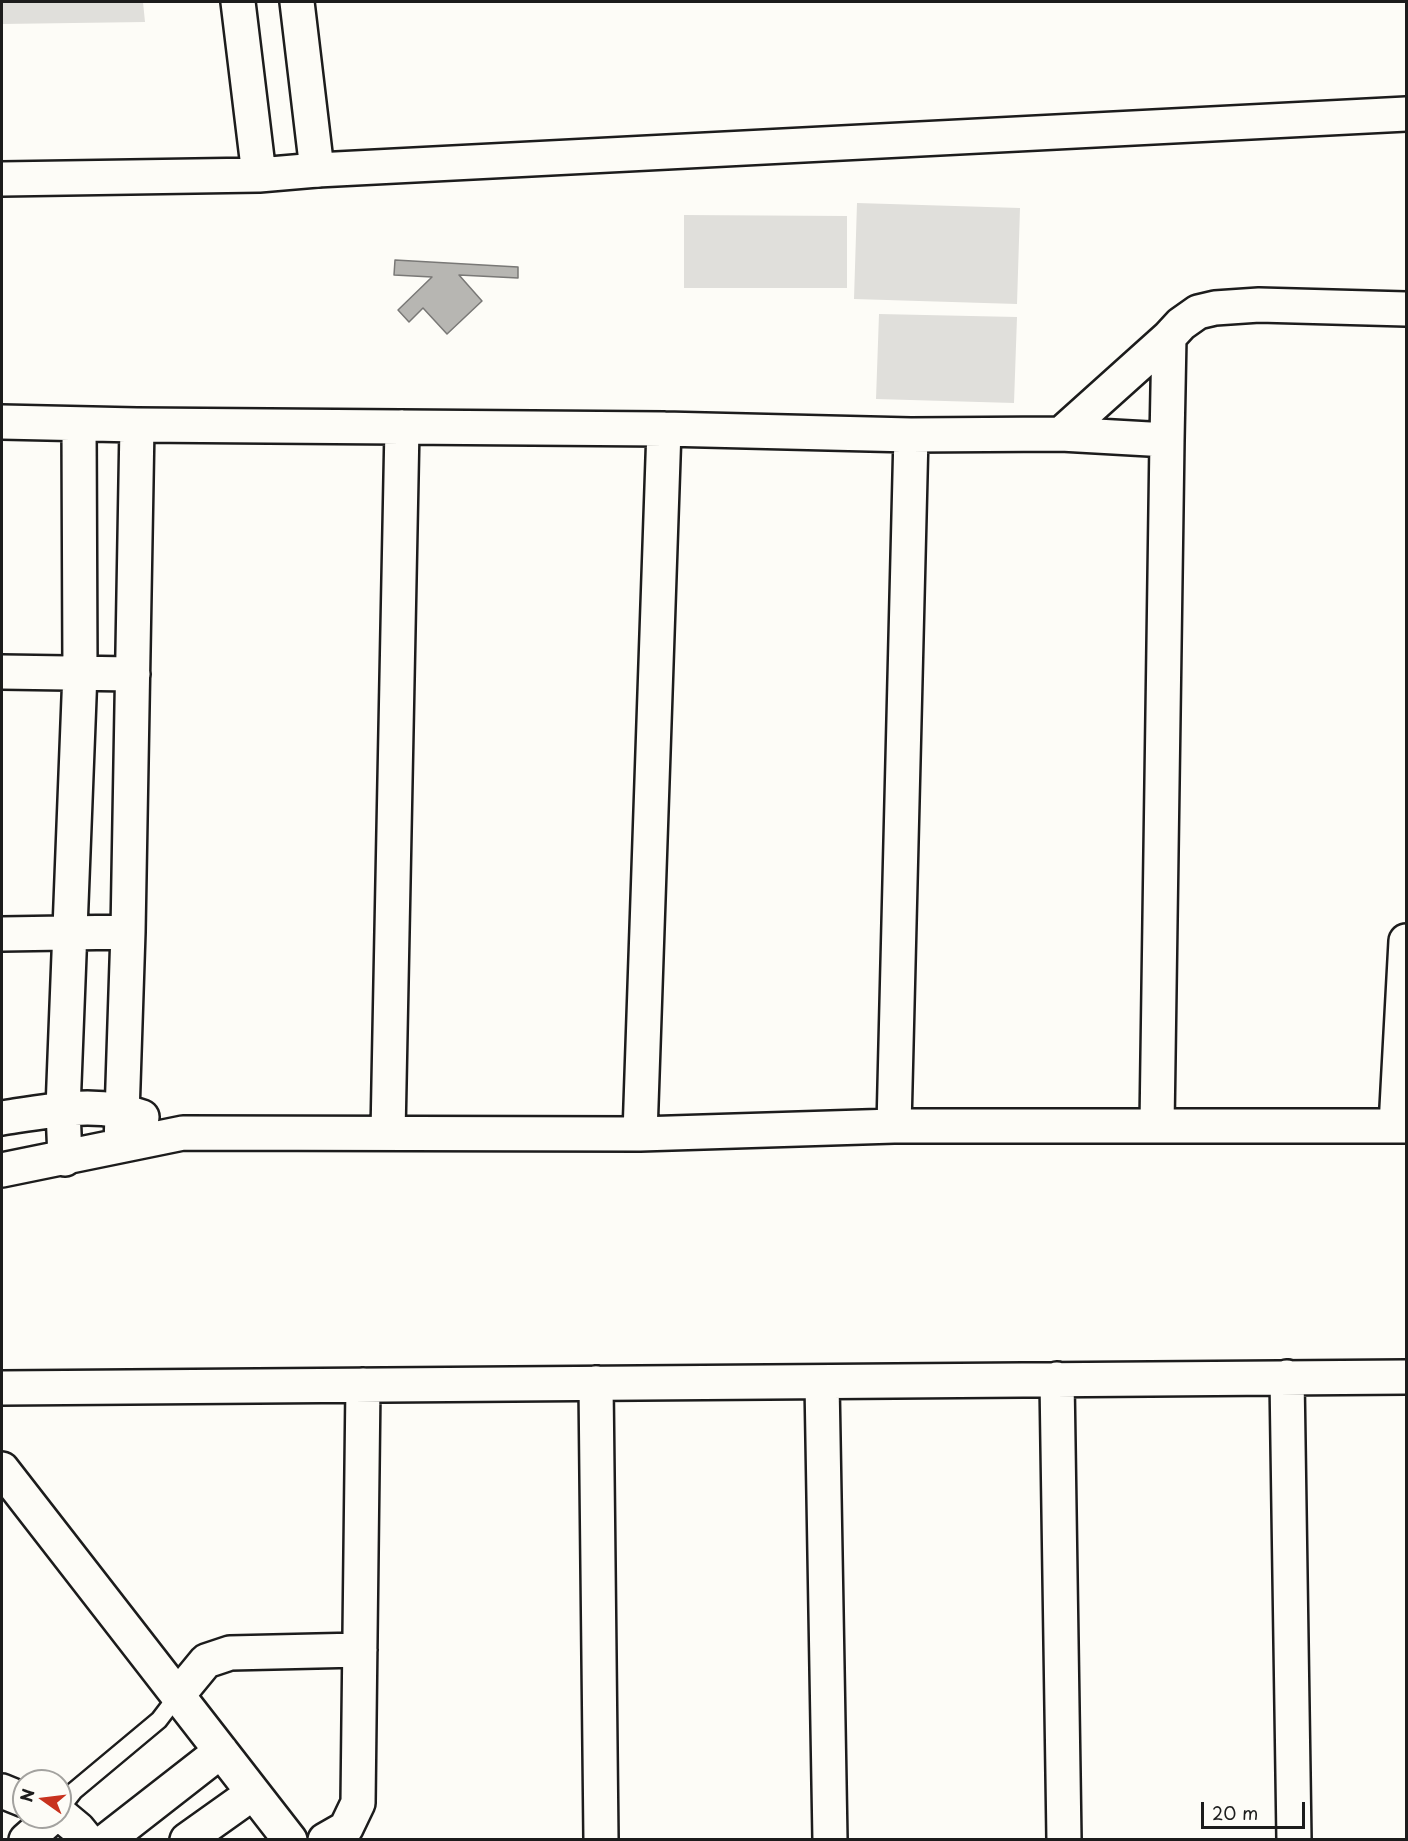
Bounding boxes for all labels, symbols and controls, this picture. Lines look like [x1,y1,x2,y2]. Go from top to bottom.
north arrow [12,1769,72,1829]
text: N [13,1786,40,1804]
scale bar [1204,1790,1308,1828]
text: 20 m [1212,1799,1258,1826]

